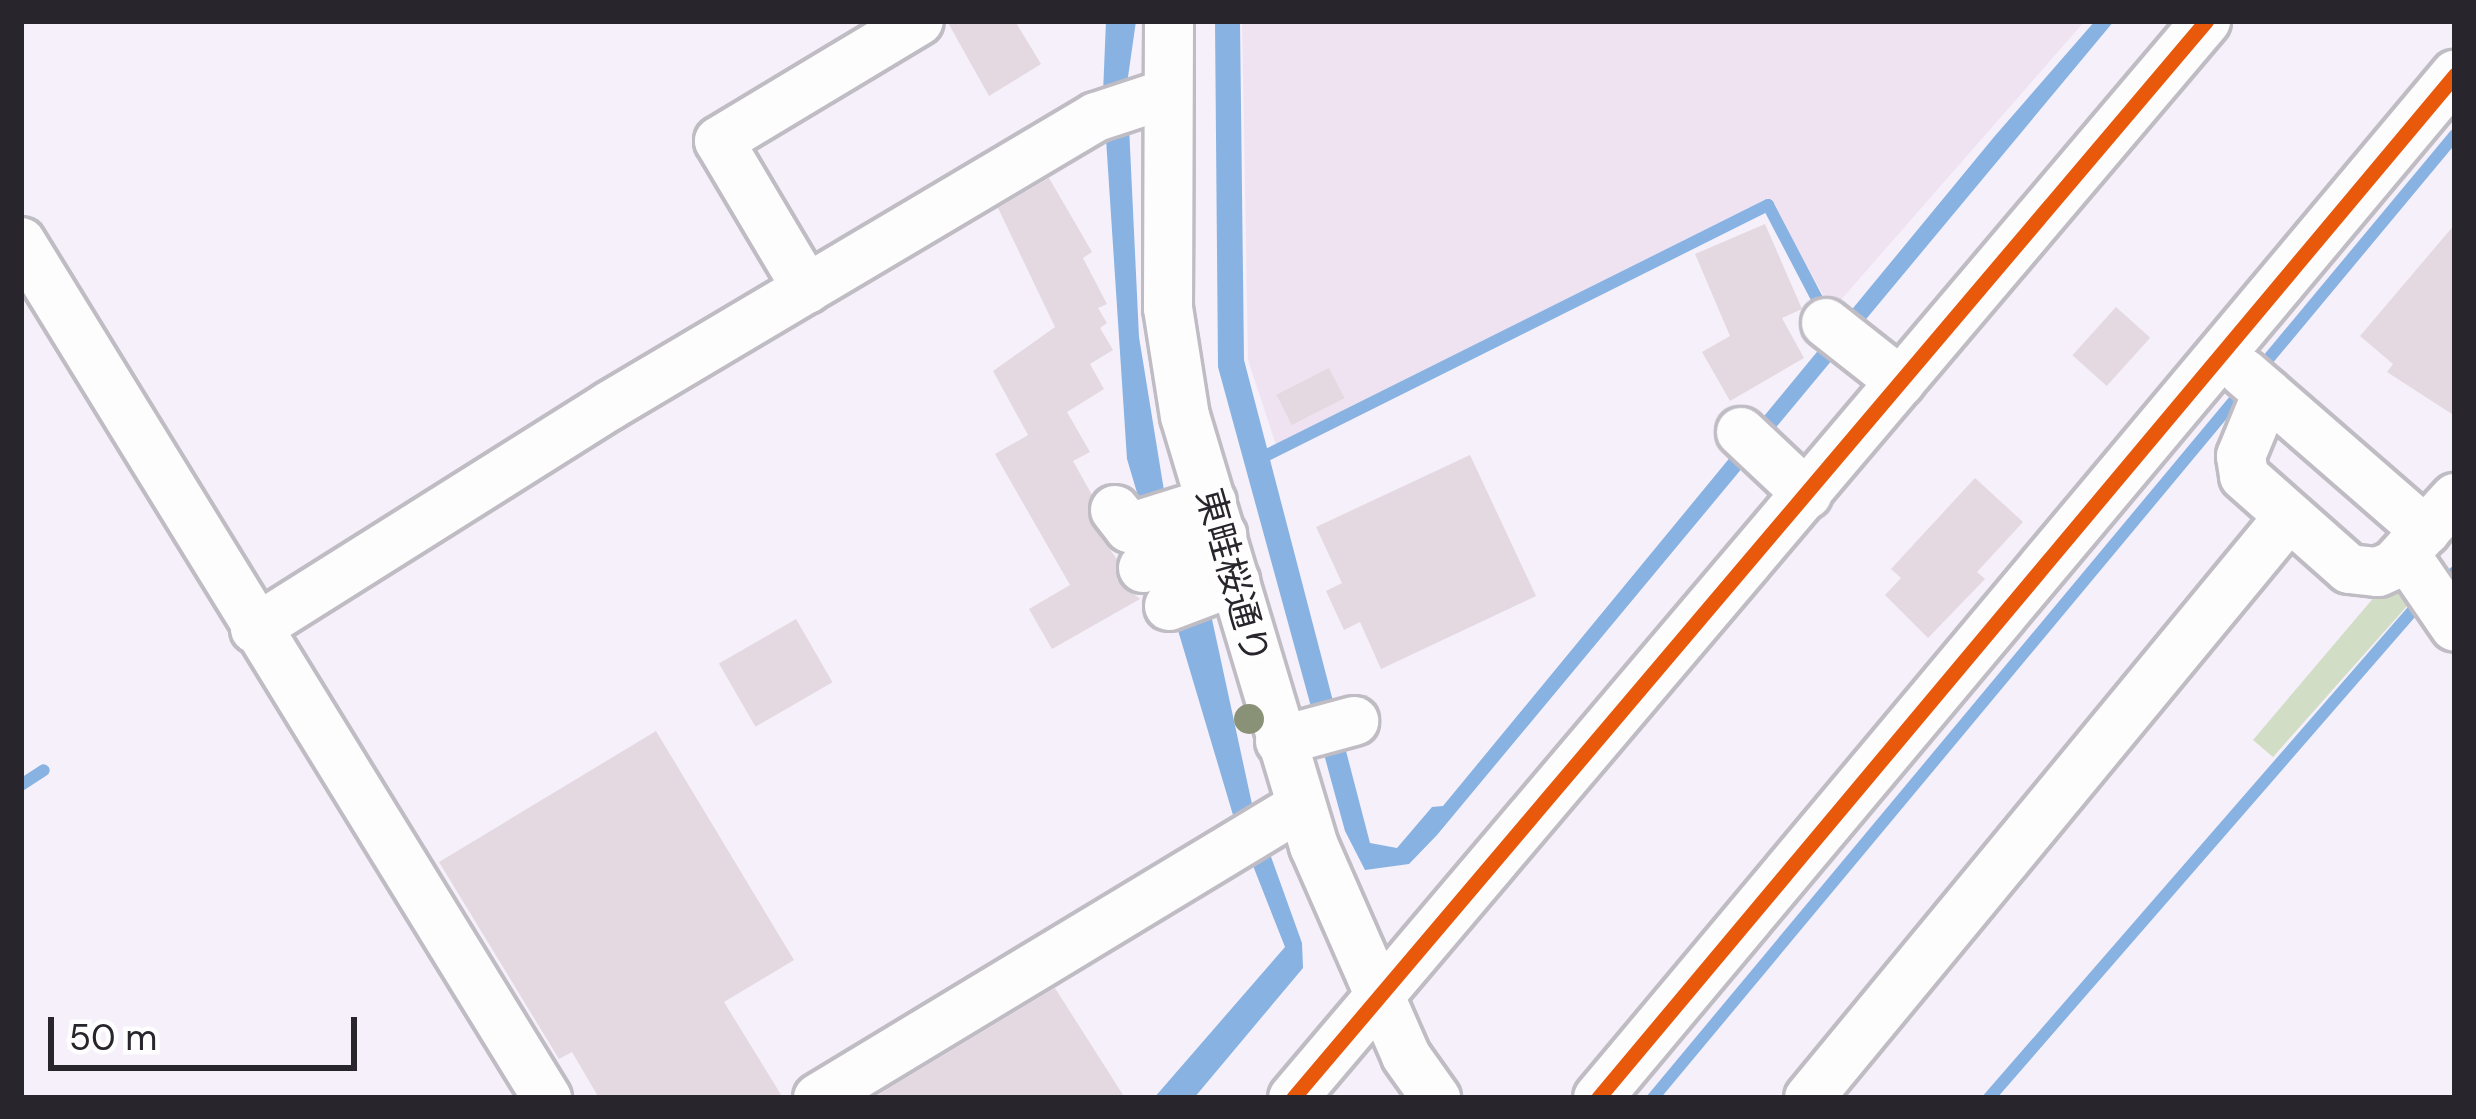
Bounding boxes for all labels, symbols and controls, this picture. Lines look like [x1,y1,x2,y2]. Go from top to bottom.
street label: 東畦桜通り [1187,484,1279,668]
scale bar [54,993,363,1067]
text: 50 m [69,1014,157,1061]

